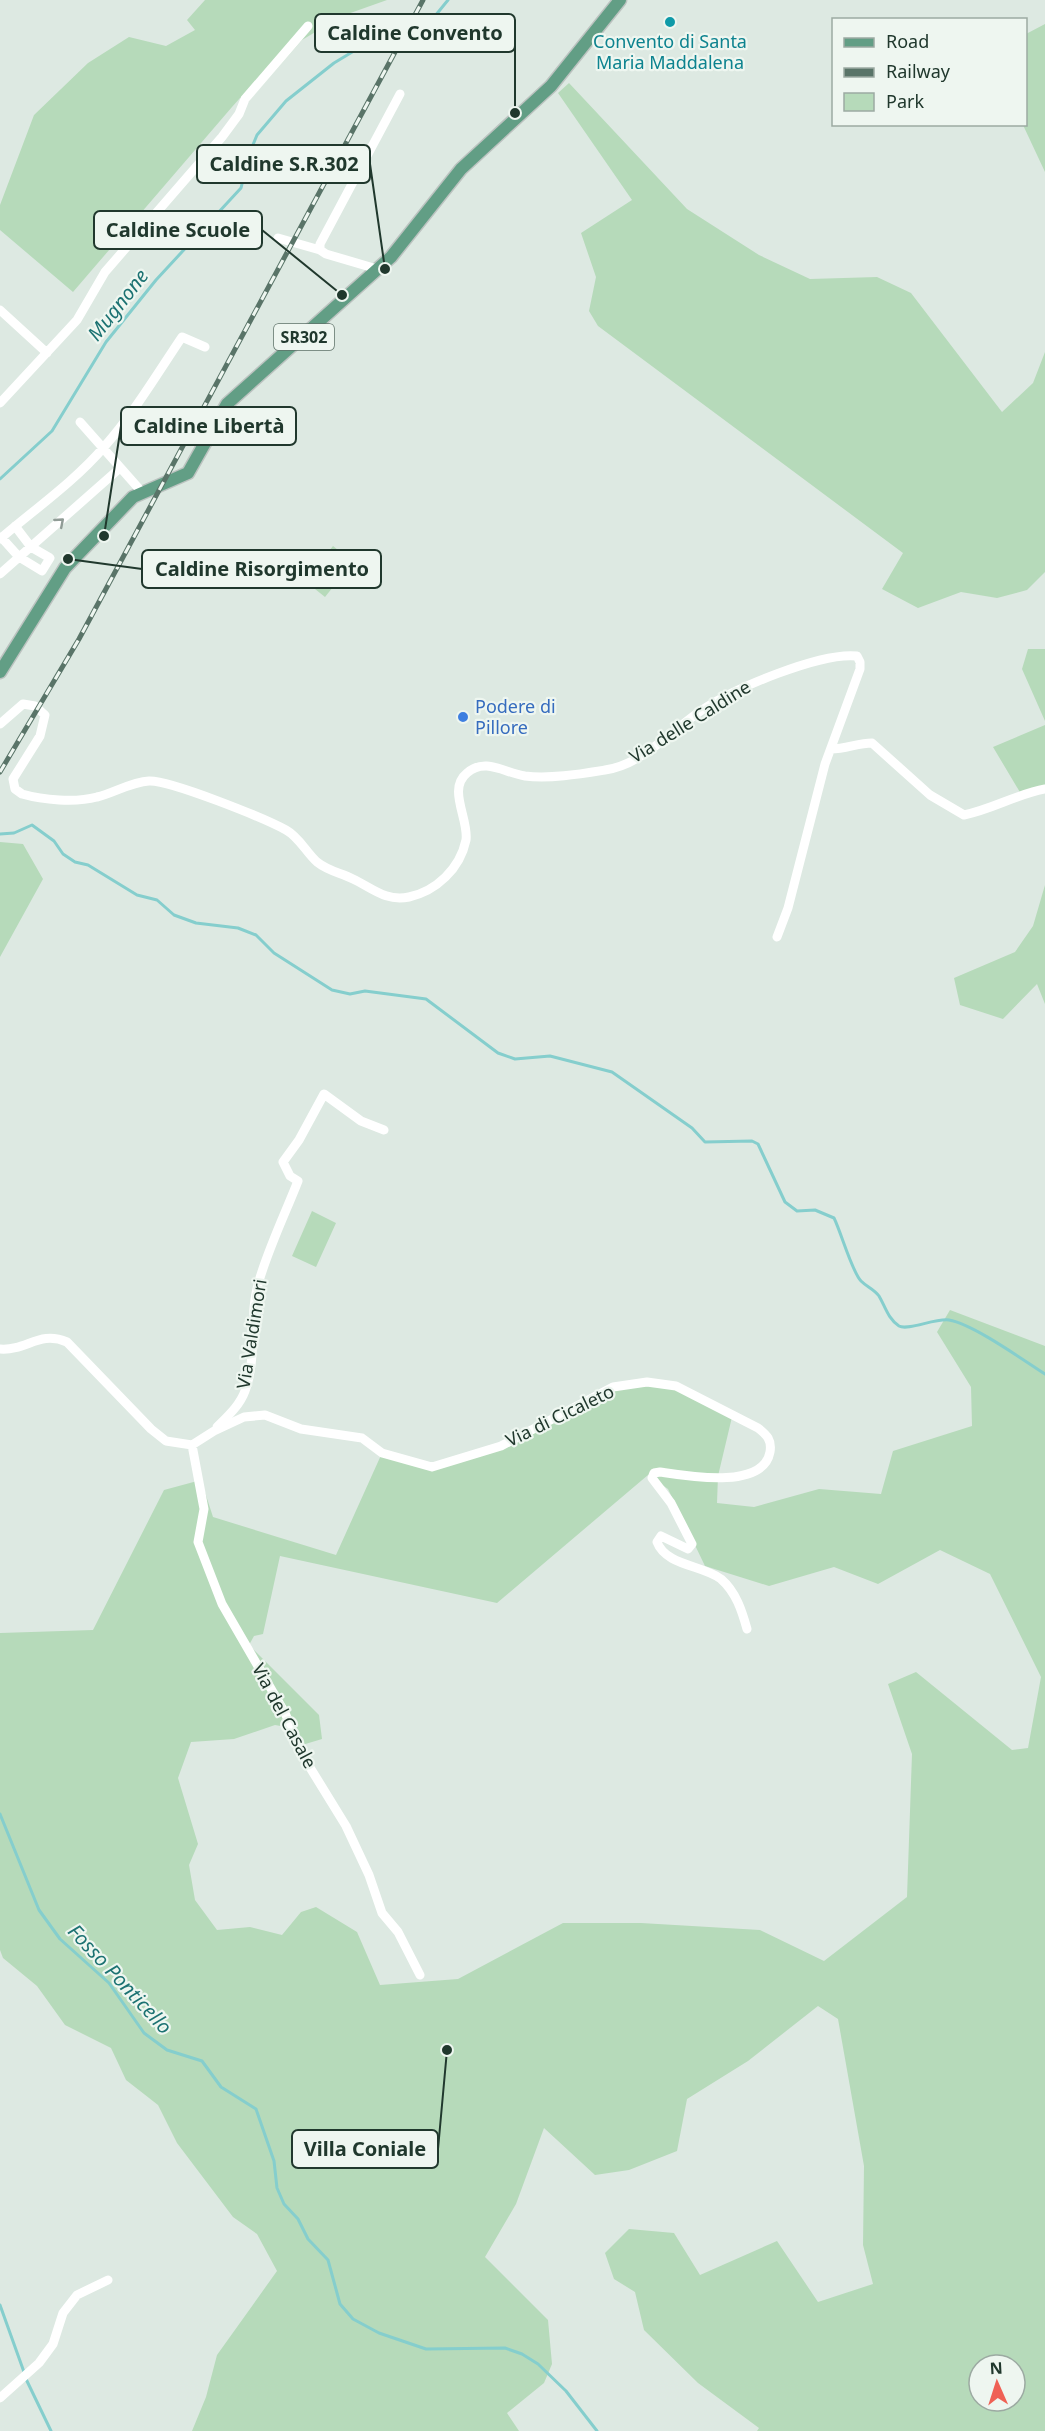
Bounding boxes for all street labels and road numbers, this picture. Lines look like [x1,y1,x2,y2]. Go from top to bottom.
road number: SR302 [274,324,334,350]
street label: Via delle Caldine [624,674,755,768]
street label: Via Valdimori [230,1277,272,1390]
street label: Via di Cicaleto [501,1379,618,1452]
street label: Via del Casale [247,1659,323,1772]

